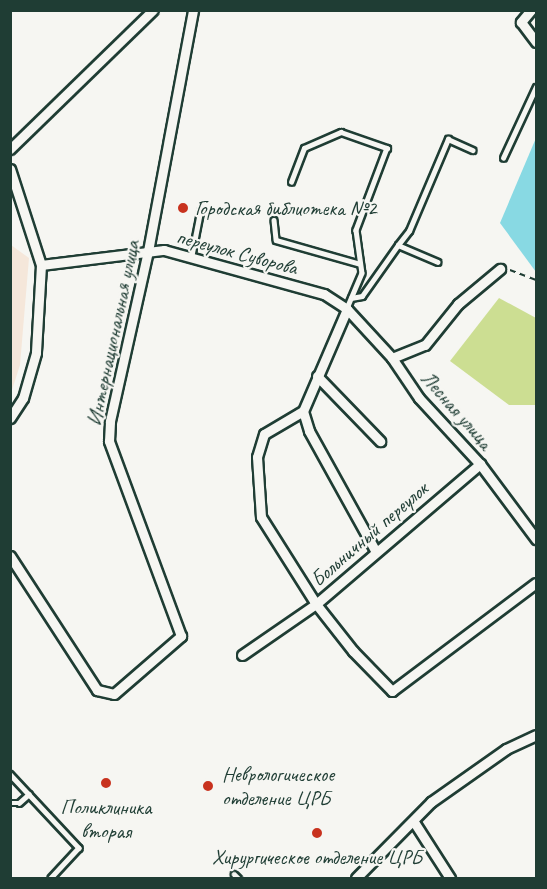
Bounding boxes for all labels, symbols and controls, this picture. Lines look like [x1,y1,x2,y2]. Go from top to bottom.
place label: Городская библиотека №2 [195,195,374,221]
marker: Городская библиотека №2 [176,201,190,215]
street label: переулок Суворова [173,224,301,280]
street label: Интернациональная улица [81,237,145,429]
street label: Лесная улица [416,365,498,455]
street label: Больничный переулок [305,476,433,592]
place label: Неврологическое отделение ЦРБ [222,761,334,811]
marker: Поликлиника вторая [97,774,115,792]
marker: Неврологическое отделение ЦРБ [199,777,217,795]
place label: Поликлиника вторая [61,794,151,844]
marker: Хирургическое отделение ЦРБ [308,824,326,842]
place label: Хирургическое отделение ЦРБ [212,844,422,870]

